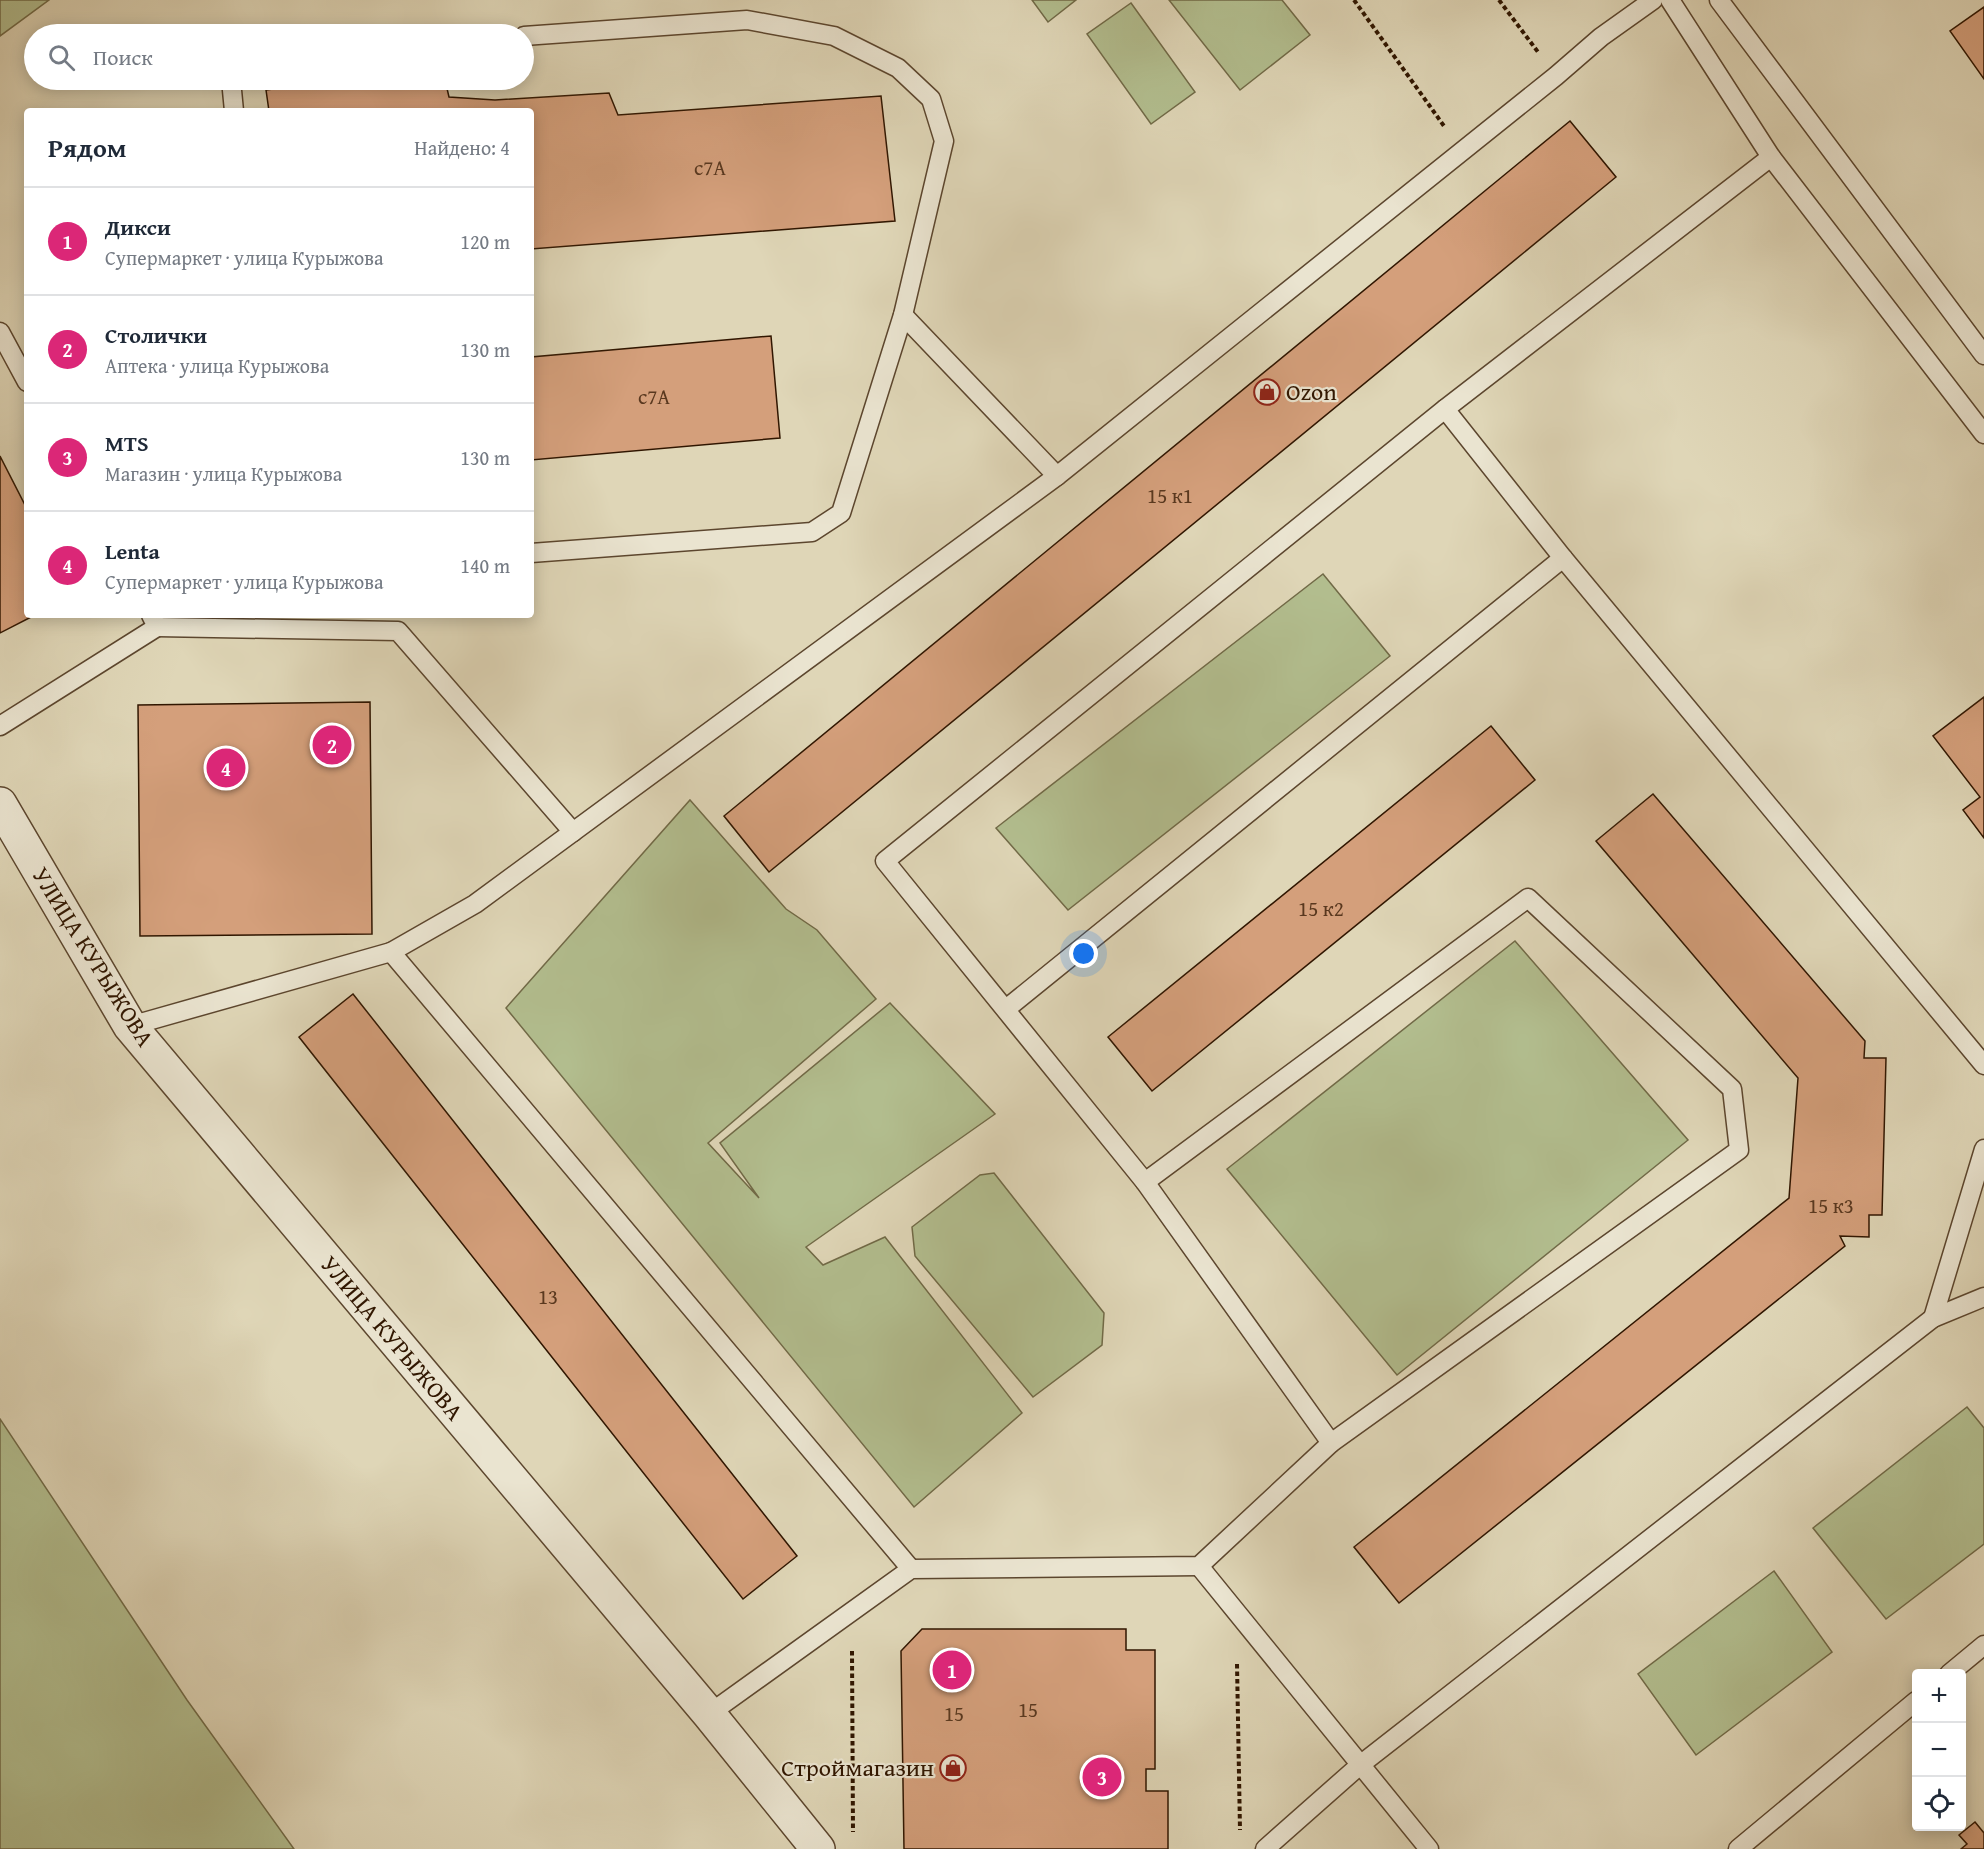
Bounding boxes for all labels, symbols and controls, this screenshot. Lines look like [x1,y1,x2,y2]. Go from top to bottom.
search box [24,24,534,90]
icon: search [45,41,78,74]
text: Поиск [93,41,153,73]
text: Рядом [48,128,126,167]
text: Найдено: 4 [414,133,510,162]
house number: с7А [694,152,726,183]
text: Дикси [105,211,171,243]
text: 1 [62,227,73,256]
text: 120 m [460,227,510,256]
text: Супермаркет · улица Курыжова [105,243,384,272]
text: Столички [105,319,207,351]
text: 2 [62,335,73,364]
text: 130 m [460,335,510,364]
text: Аптека · улица Курыжова [105,351,329,380]
place label: Ozon [1286,374,1337,409]
shop icon: Ozon [1252,377,1282,407]
house number: с7А [638,381,670,412]
text: MTS [105,427,148,459]
text: 3 [62,443,73,472]
text: 130 m [460,443,510,472]
text: Магазин · улица Курыжова [105,459,342,488]
house number: 15 к1 [1147,480,1193,511]
text: Lenta [105,535,160,567]
text: 4 [62,551,73,580]
text: 140 m [460,551,510,580]
text: Супермаркет · улица Курыжова [105,567,384,596]
pin: 2 [312,722,352,768]
pin: 4 [206,746,246,790]
street label: УЛИЦА КУРЫЖОВА [24,860,163,1054]
house number: 15 к2 [1298,893,1344,924]
your location [1069,939,1098,968]
house number: 15 к3 [1808,1190,1854,1221]
street label: УЛИЦА КУРЫЖОВА [313,1247,472,1428]
house number: 13 [538,1281,558,1312]
pin: 1 [932,1648,972,1692]
map controls [1912,1669,1966,1831]
button: + [1912,1669,1966,1723]
house number: 15 [1018,1694,1038,1725]
house number: 15 [944,1698,964,1729]
button: − [1912,1723,1966,1777]
place label: Строймагазин [781,1750,934,1785]
shop icon: Строймагазин [938,1753,968,1783]
pin: 3 [1082,1754,1122,1800]
button: locate [1912,1777,1966,1831]

